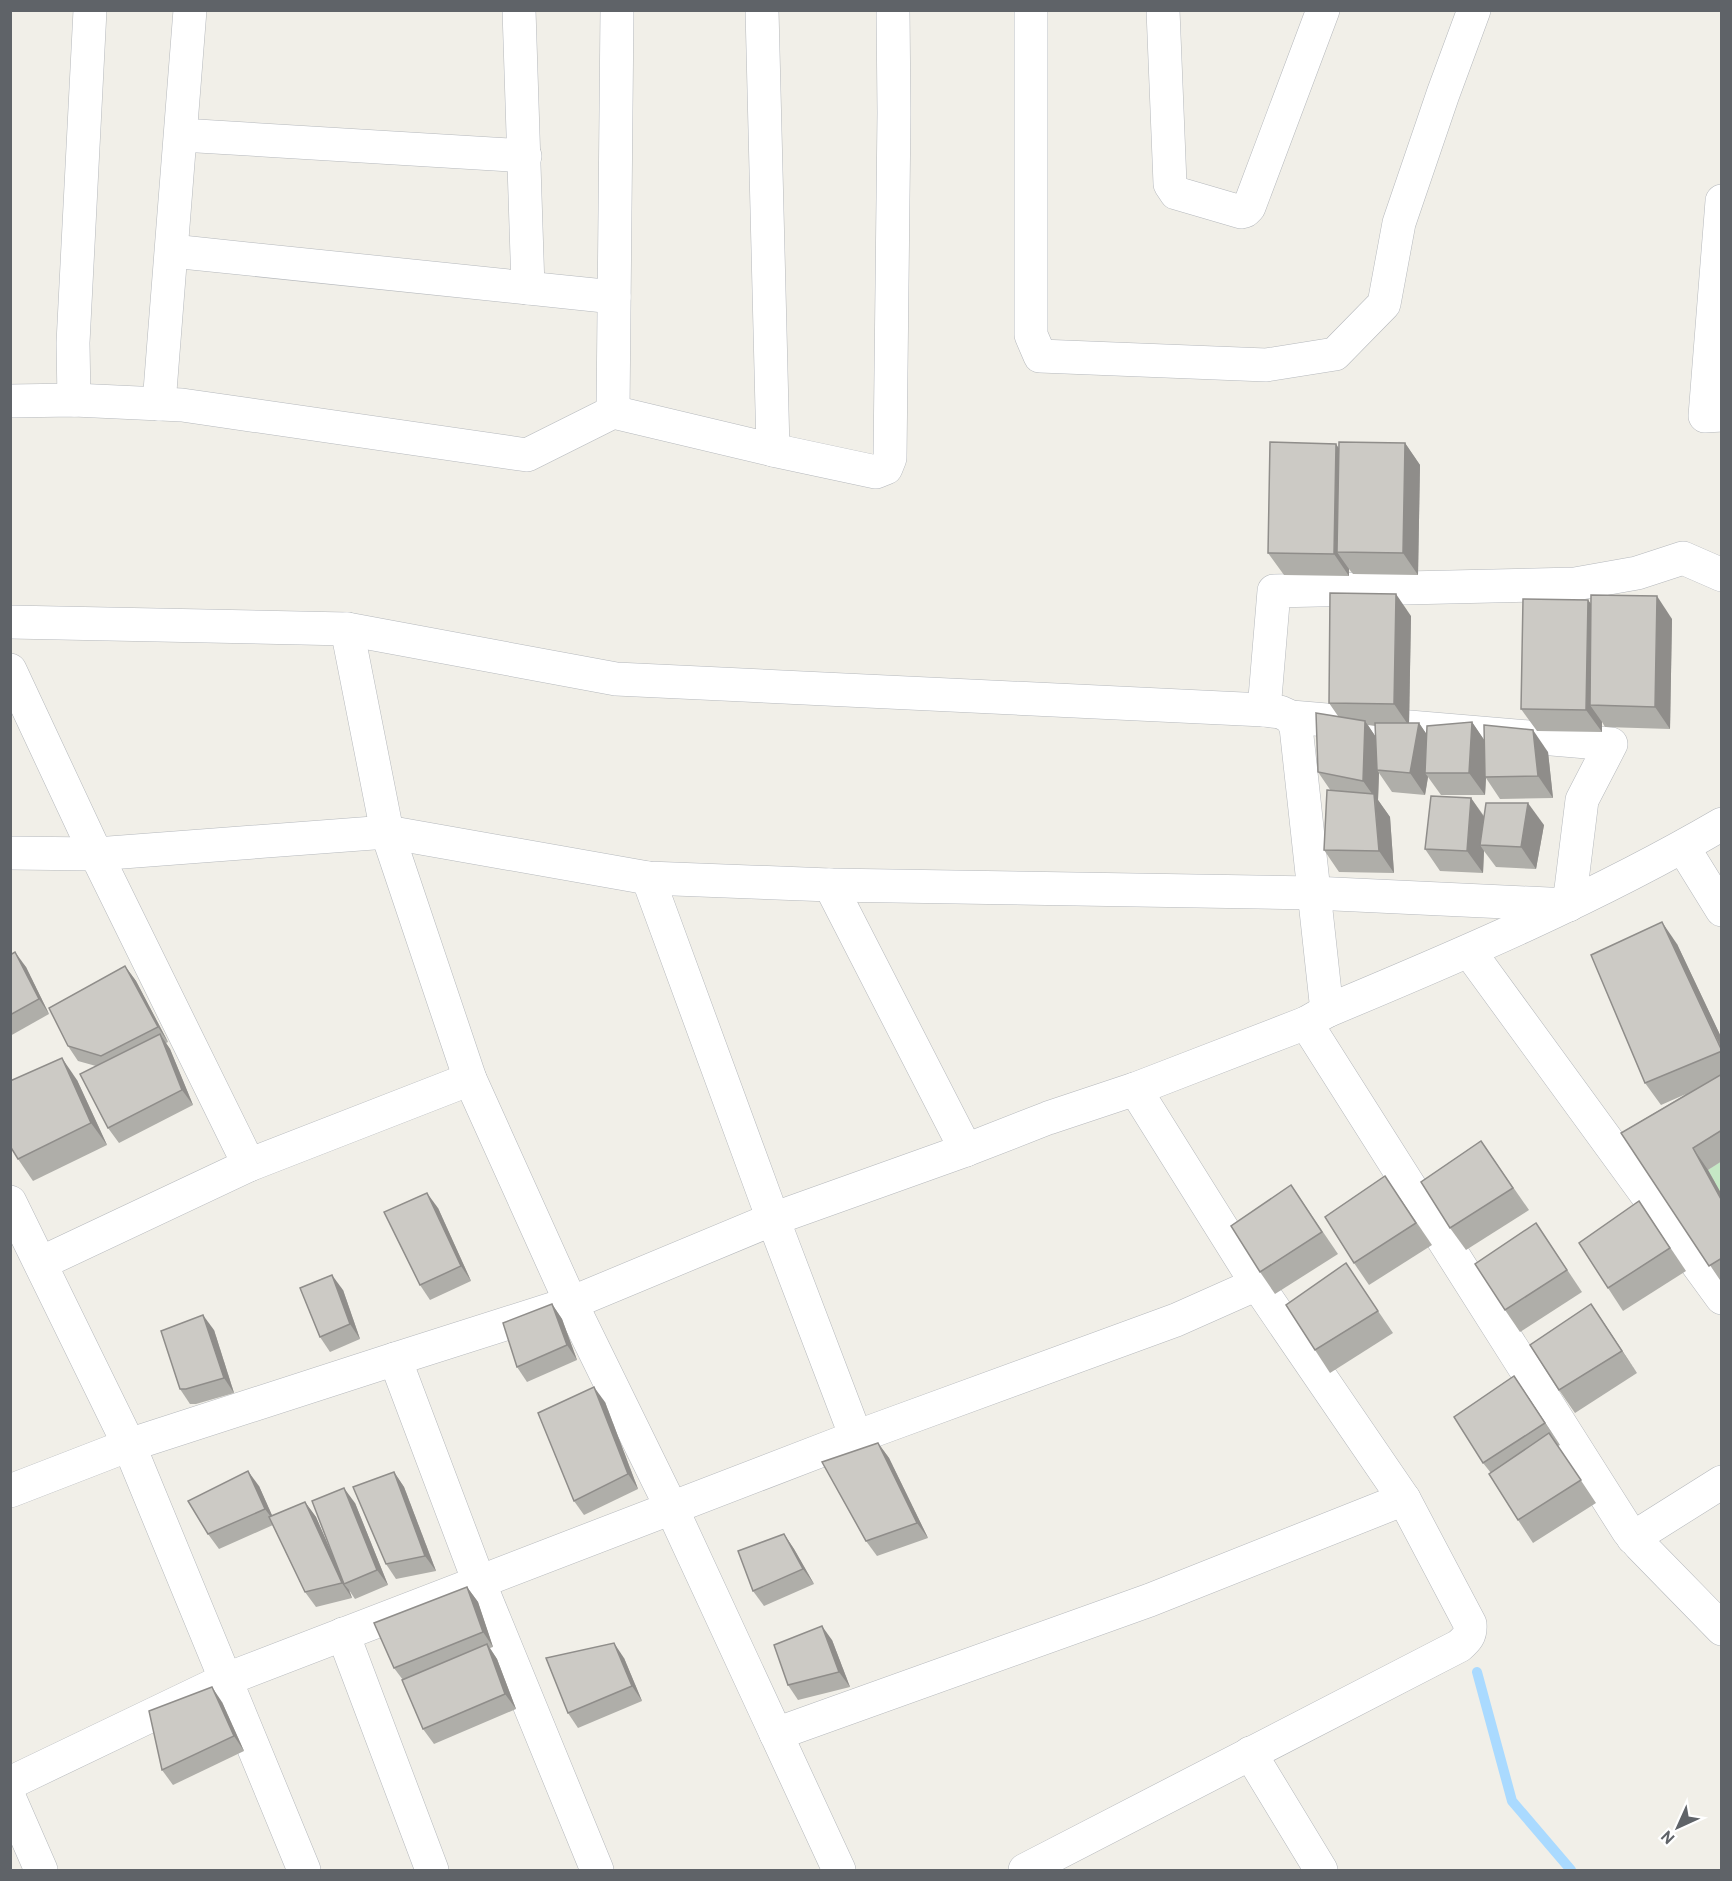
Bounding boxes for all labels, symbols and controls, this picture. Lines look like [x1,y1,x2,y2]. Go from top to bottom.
north arrow [1648,1797,1708,1857]
text: N [1658,1825,1680,1847]

